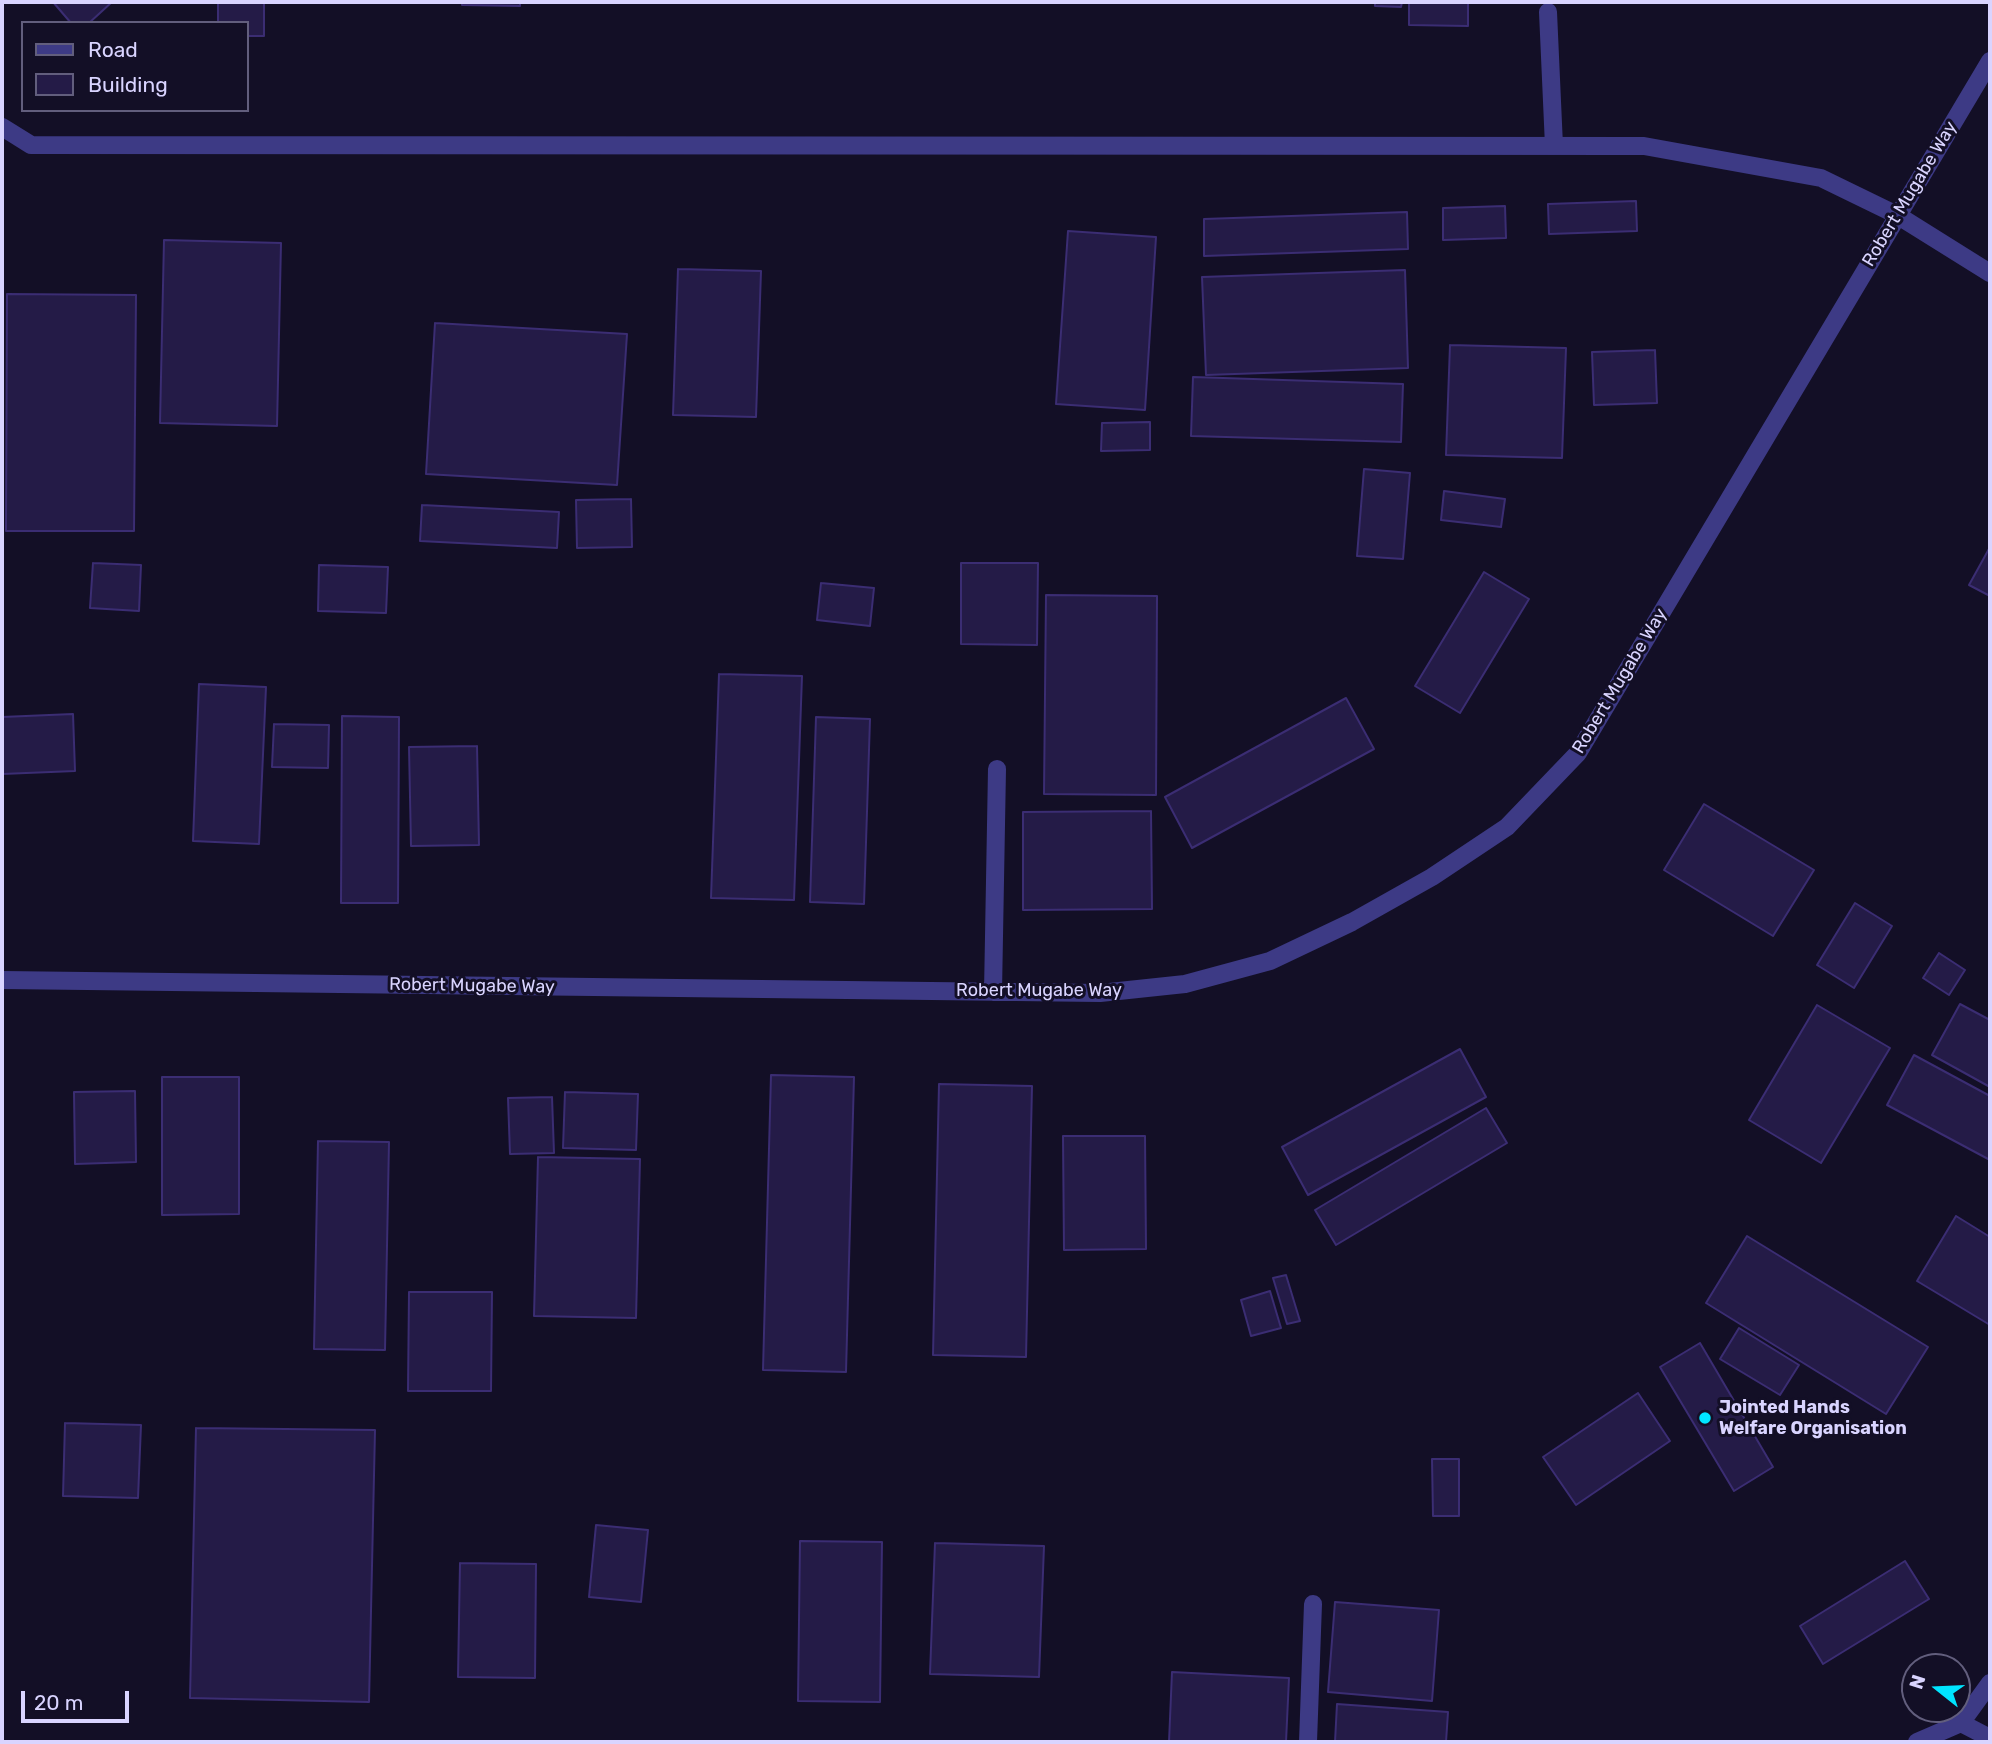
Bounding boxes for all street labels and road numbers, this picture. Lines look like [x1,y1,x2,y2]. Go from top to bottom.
street label: Robert Mugabe Way [1858,117,1962,271]
street label: Robert Mugabe Way [1568,604,1672,758]
street label: Robert Mugabe Way [389,974,555,998]
street label: Robert Mugabe Way [956,980,1122,1002]

